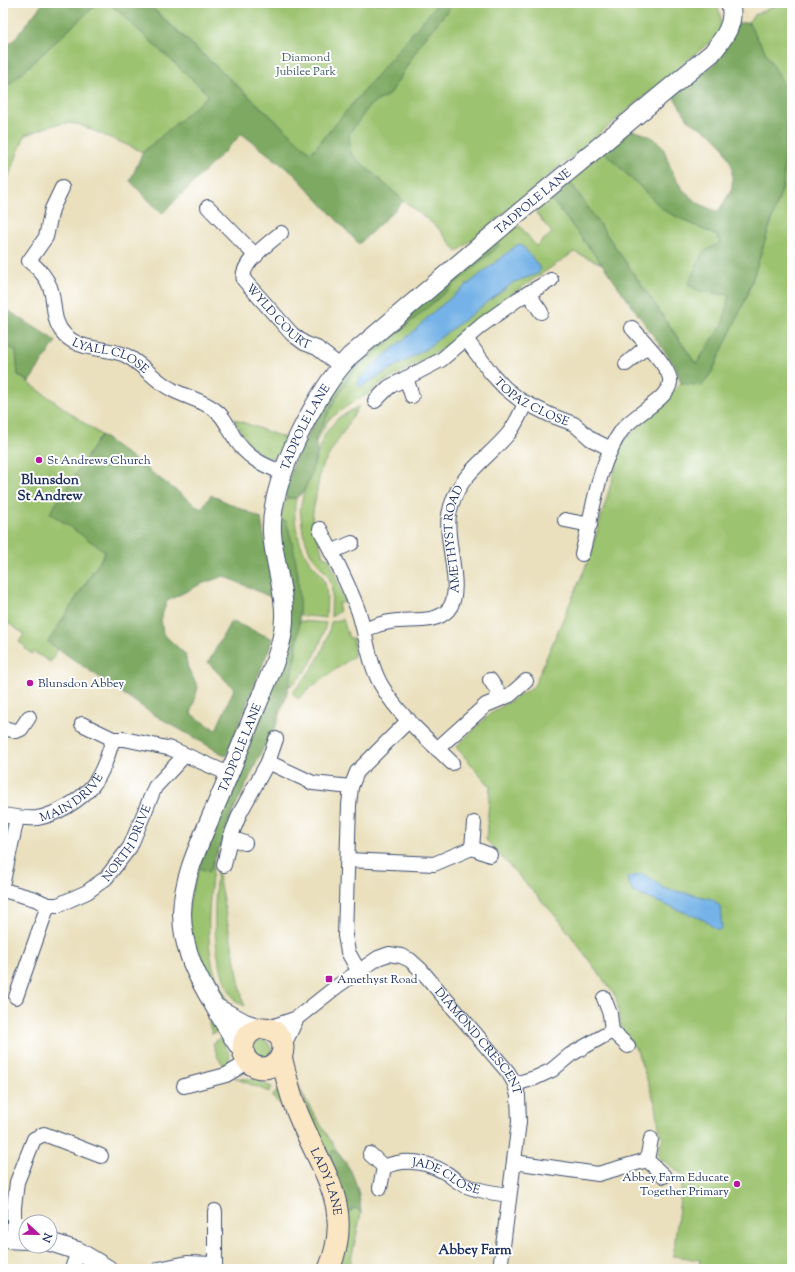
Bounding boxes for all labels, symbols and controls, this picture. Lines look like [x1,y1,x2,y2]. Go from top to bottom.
park label: Diamond Jubilee Park [275,49,337,81]
street label: TADPOLE LANE [491,165,576,239]
street label: WYLD COURT [241,280,314,355]
street label: LYALL CLOSE [69,334,153,379]
street label: TOPAZ CLOSE [489,374,572,432]
street label: TADPOLE LANE [277,380,336,473]
place label: St Andrews Church [47,452,151,470]
marker: St Andrews Church [34,455,44,465]
district label: Blunsdon St Andrew [17,471,83,507]
street label: AMETHYST ROAD [440,482,469,593]
place label: Blunsdon Abbey [38,675,124,693]
marker: Blunsdon Abbey [25,678,35,688]
street label: TADPOLE LANE [214,700,267,795]
street label: MAIN DRIVE [38,770,109,827]
street label: NORTH DRIVE [98,801,157,886]
place label: Amethyst Road [337,971,418,989]
marker: Amethyst Road [324,974,334,984]
street label: DIAMOND CRESCENT [430,984,525,1097]
street label: LADY LANE [305,1145,346,1217]
street label: JADE CLOSE [410,1154,483,1200]
place label: Abbey Farm Educate Together Primary [622,1169,729,1201]
marker: Abbey Farm Educate Together Primary [732,1179,742,1189]
north arrow [18,1214,58,1254]
text: N [37,1229,56,1245]
district label: Abbey Farm [438,1241,512,1261]

